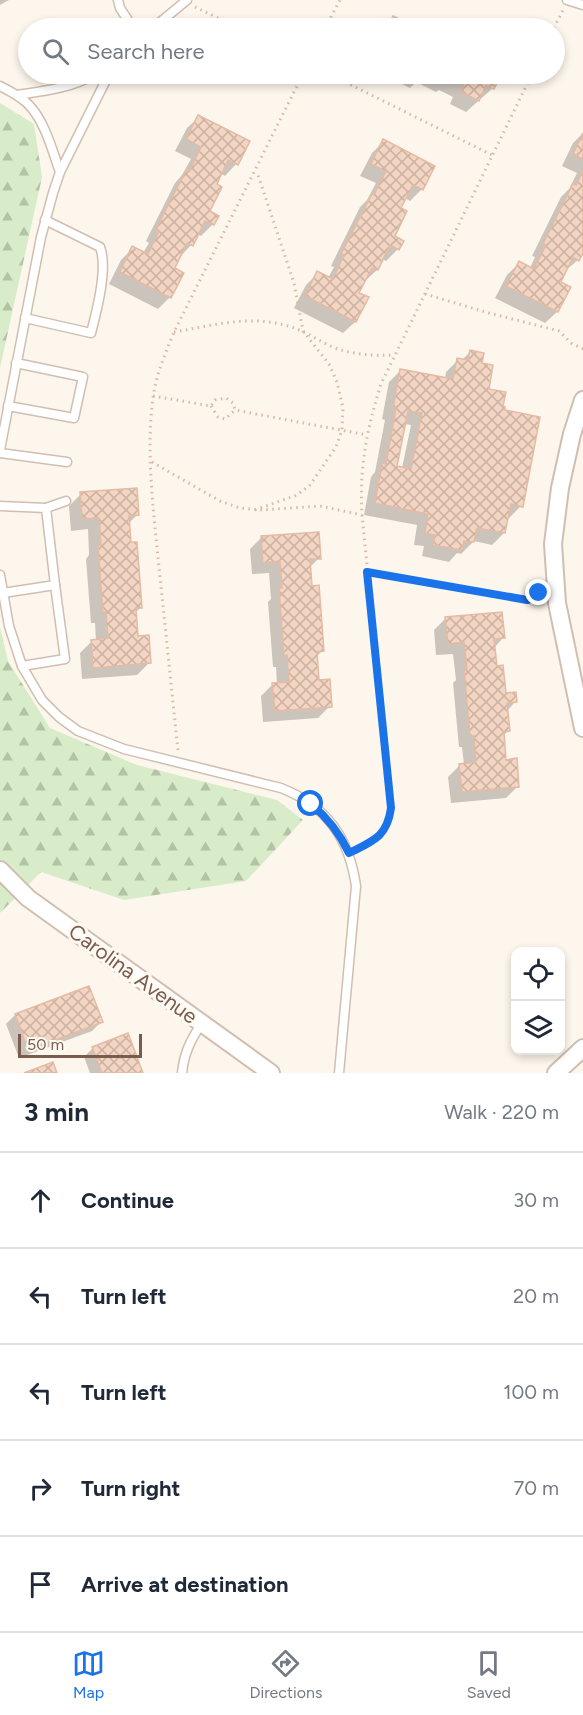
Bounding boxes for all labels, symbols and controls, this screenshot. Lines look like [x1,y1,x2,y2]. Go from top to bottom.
search box [18,18,565,84]
icon: search [39,35,72,68]
text: Search here [87,38,205,65]
route end [525,579,551,605]
route start [297,790,323,816]
street label: Carolina Avenue [64,918,203,1029]
map controls [511,947,565,1055]
button: locate [511,947,565,1001]
button: layers [511,1001,565,1055]
scale bar [18,1031,142,1058]
text: 50 m [27,1035,64,1054]
text: 3 min [24,1096,89,1128]
text: Walk · 220 m [444,1100,559,1124]
icon: ahead [24,1184,57,1217]
text: Continue [81,1187,174,1214]
text: 30 m [513,1188,559,1212]
icon: left [24,1280,57,1313]
text: Turn left [81,1283,167,1310]
text: 20 m [513,1284,559,1308]
icon: left [24,1376,57,1409]
text: Turn left [81,1379,167,1406]
text: 100 m [503,1380,559,1404]
icon: right [24,1472,57,1505]
text: Turn right [81,1475,180,1502]
text: 70 m [513,1476,559,1500]
icon: arrive [24,1568,57,1601]
text: Arrive at destination [81,1571,289,1598]
tab: Map [72,1647,105,1702]
tab: Directions [249,1647,322,1702]
tab: Saved [467,1647,511,1702]

